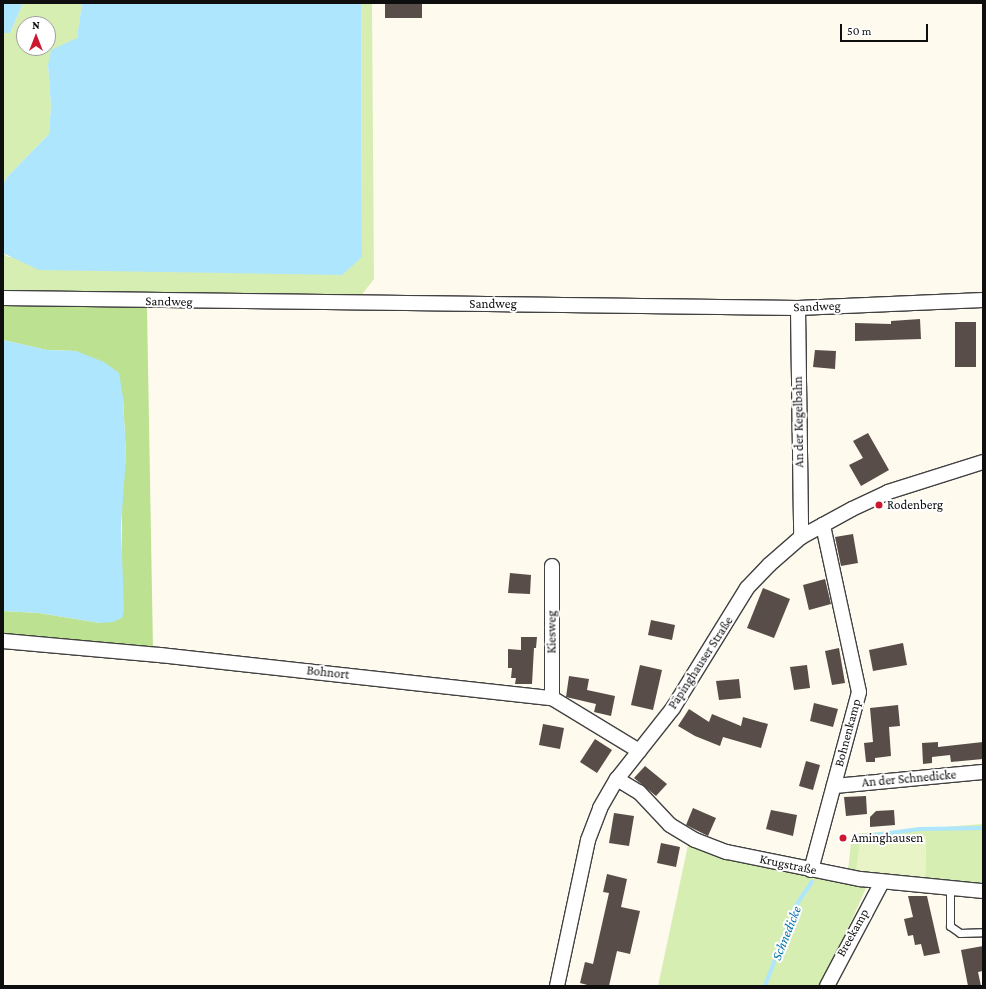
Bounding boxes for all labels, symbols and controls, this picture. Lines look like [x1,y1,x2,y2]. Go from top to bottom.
north arrow [16,16,56,56]
scale bar [842,16,930,42]
text: N [32,19,40,31]
text: 50 m [847,24,871,38]
street label: Sandweg [145,294,193,310]
street label: Sandweg [469,296,517,312]
street label: Sandweg [793,298,841,316]
street label: An der Kegelbahn [790,376,808,468]
place label: Rodenberg [887,497,943,513]
marker: Rodenberg [874,500,884,510]
street label: Kiesweg [544,610,560,654]
street label: Päpinghauser Straße [665,614,737,712]
street label: Bohnort [306,663,350,683]
street label: Bohnenkamp [831,697,865,769]
street label: An der Schnedicke [861,767,957,791]
place label: Aminghausen [851,830,923,846]
marker: Aminghausen [838,833,848,843]
street label: Krugstraße [758,851,818,879]
water label: Schnedicke [768,903,804,963]
street label: Breekamp [833,906,873,960]

